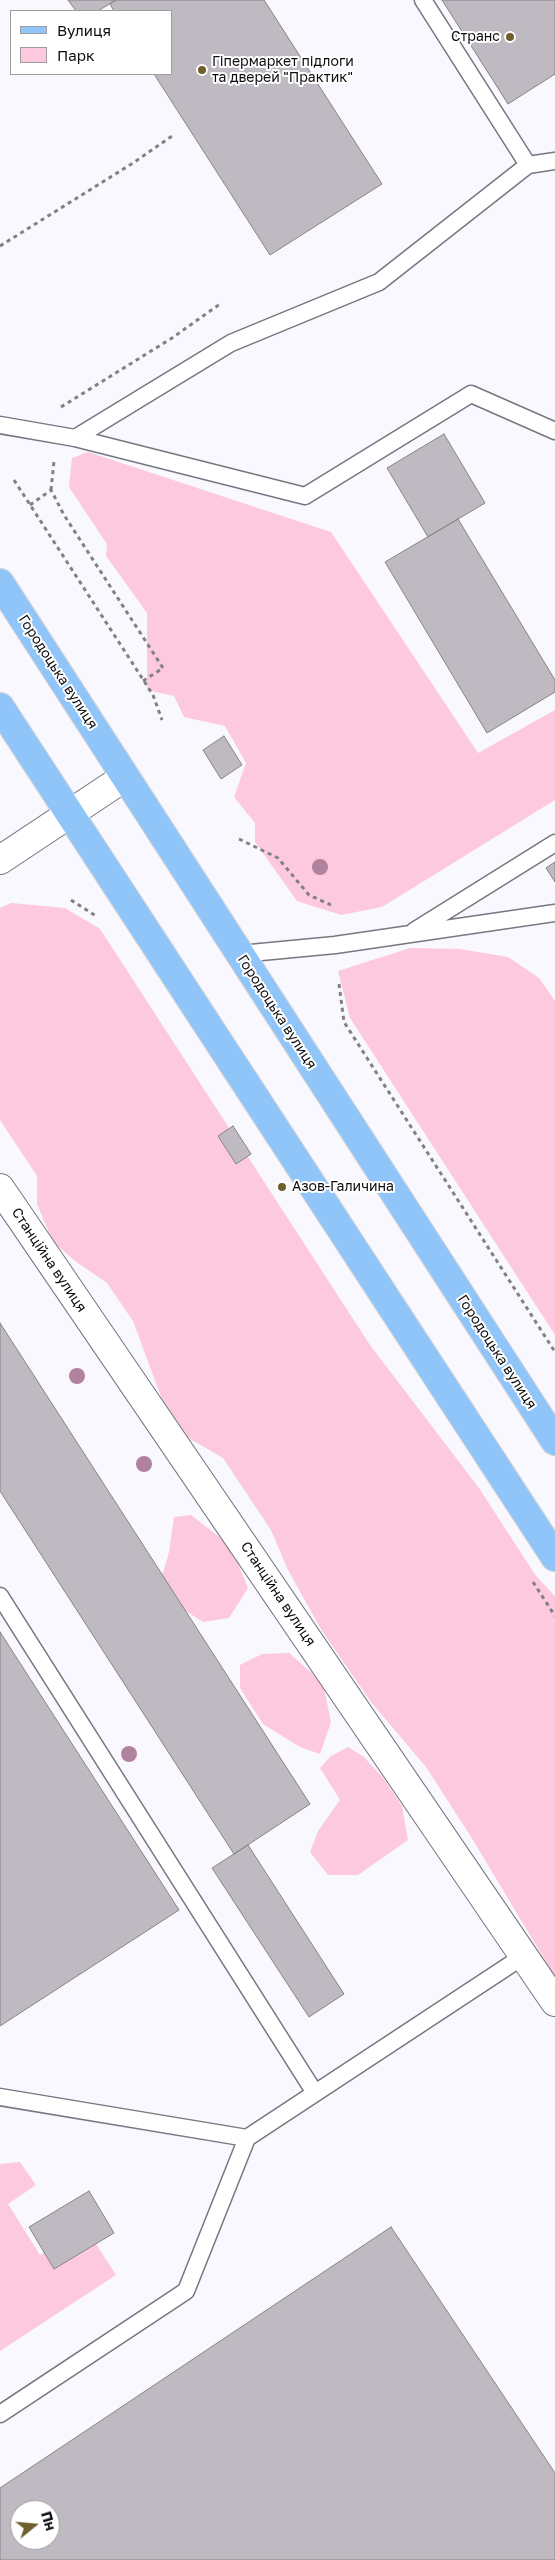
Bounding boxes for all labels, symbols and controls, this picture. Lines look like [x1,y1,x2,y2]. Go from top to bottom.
legend [10,10,172,75]
text: Вулиця [57,21,111,39]
place label: Странс [451,29,500,45]
marker: Странс [504,31,516,43]
text: Парк [57,46,95,64]
place label: Гіпермаркет підлоги та дверей "Практик" [212,54,354,86]
marker: Гіпермаркет підлоги та дверей "Практик" [196,64,208,76]
street label: Городоцька вулиця [15,612,101,732]
street label: Городоцька вулиця [234,952,320,1072]
place label: Азов-Галичина [292,1179,394,1195]
marker: Азов-Галичина [276,1181,288,1193]
street label: Станційна вулиця [8,1205,90,1315]
street label: Городоцька вулиця [454,1292,540,1412]
street label: Станційна вулиця [237,1539,319,1649]
north arrow [10,2500,60,2550]
text: Пн [38,2509,60,2532]

